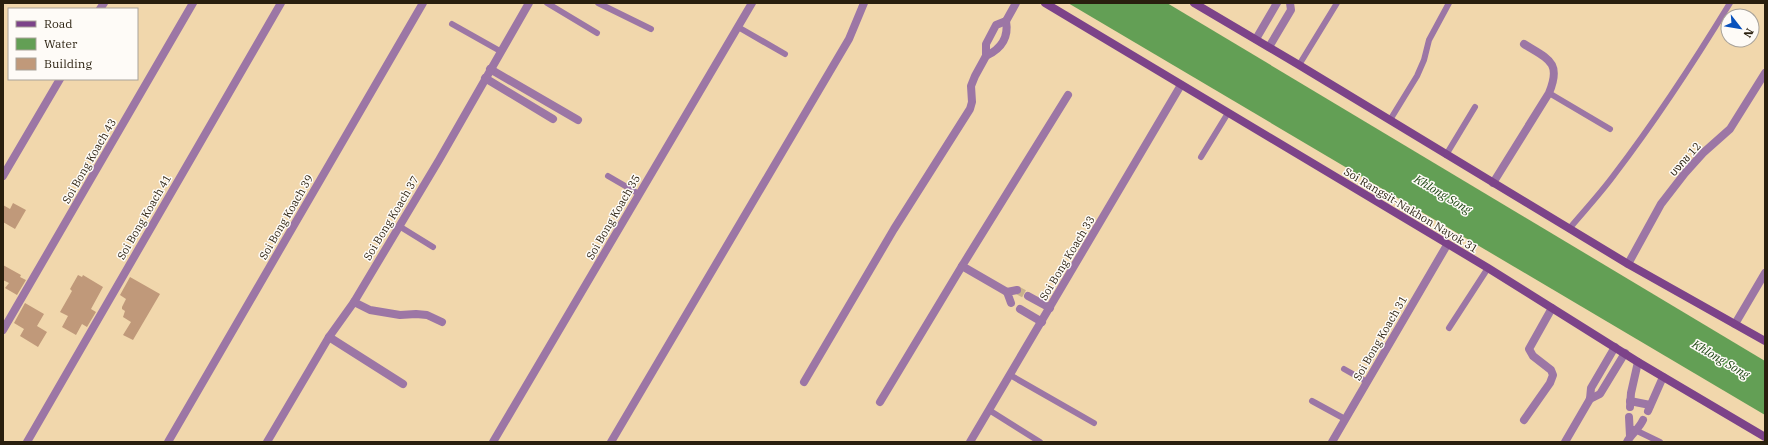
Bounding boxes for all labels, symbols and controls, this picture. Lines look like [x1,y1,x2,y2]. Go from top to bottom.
legend [8,8,138,80]
north arrow [1720,8,1760,48]
text: Road [44,16,73,31]
text: N [1740,26,1757,41]
text: Water [44,36,78,51]
text: Building [44,56,92,71]
street label: Soi Bong Koach 43 [59,116,119,206]
street label: บงกช 12 [1666,139,1704,179]
street label: Soi Rangsit-Nakhon Nayok 31 [1341,164,1481,256]
water label: Khlong Song [1411,171,1475,217]
street label: Soi Bong Koach 41 [114,172,174,262]
street label: Soi Bong Koach 39 [256,172,316,262]
street label: Soi Bong Koach 35 [583,172,643,262]
street label: Soi Bong Koach 37 [360,173,422,263]
street label: Soi Bong Koach 33 [1036,213,1098,303]
street label: Soi Bong Koach 31 [1350,293,1410,383]
water label: Khlong Song [1689,336,1753,382]

